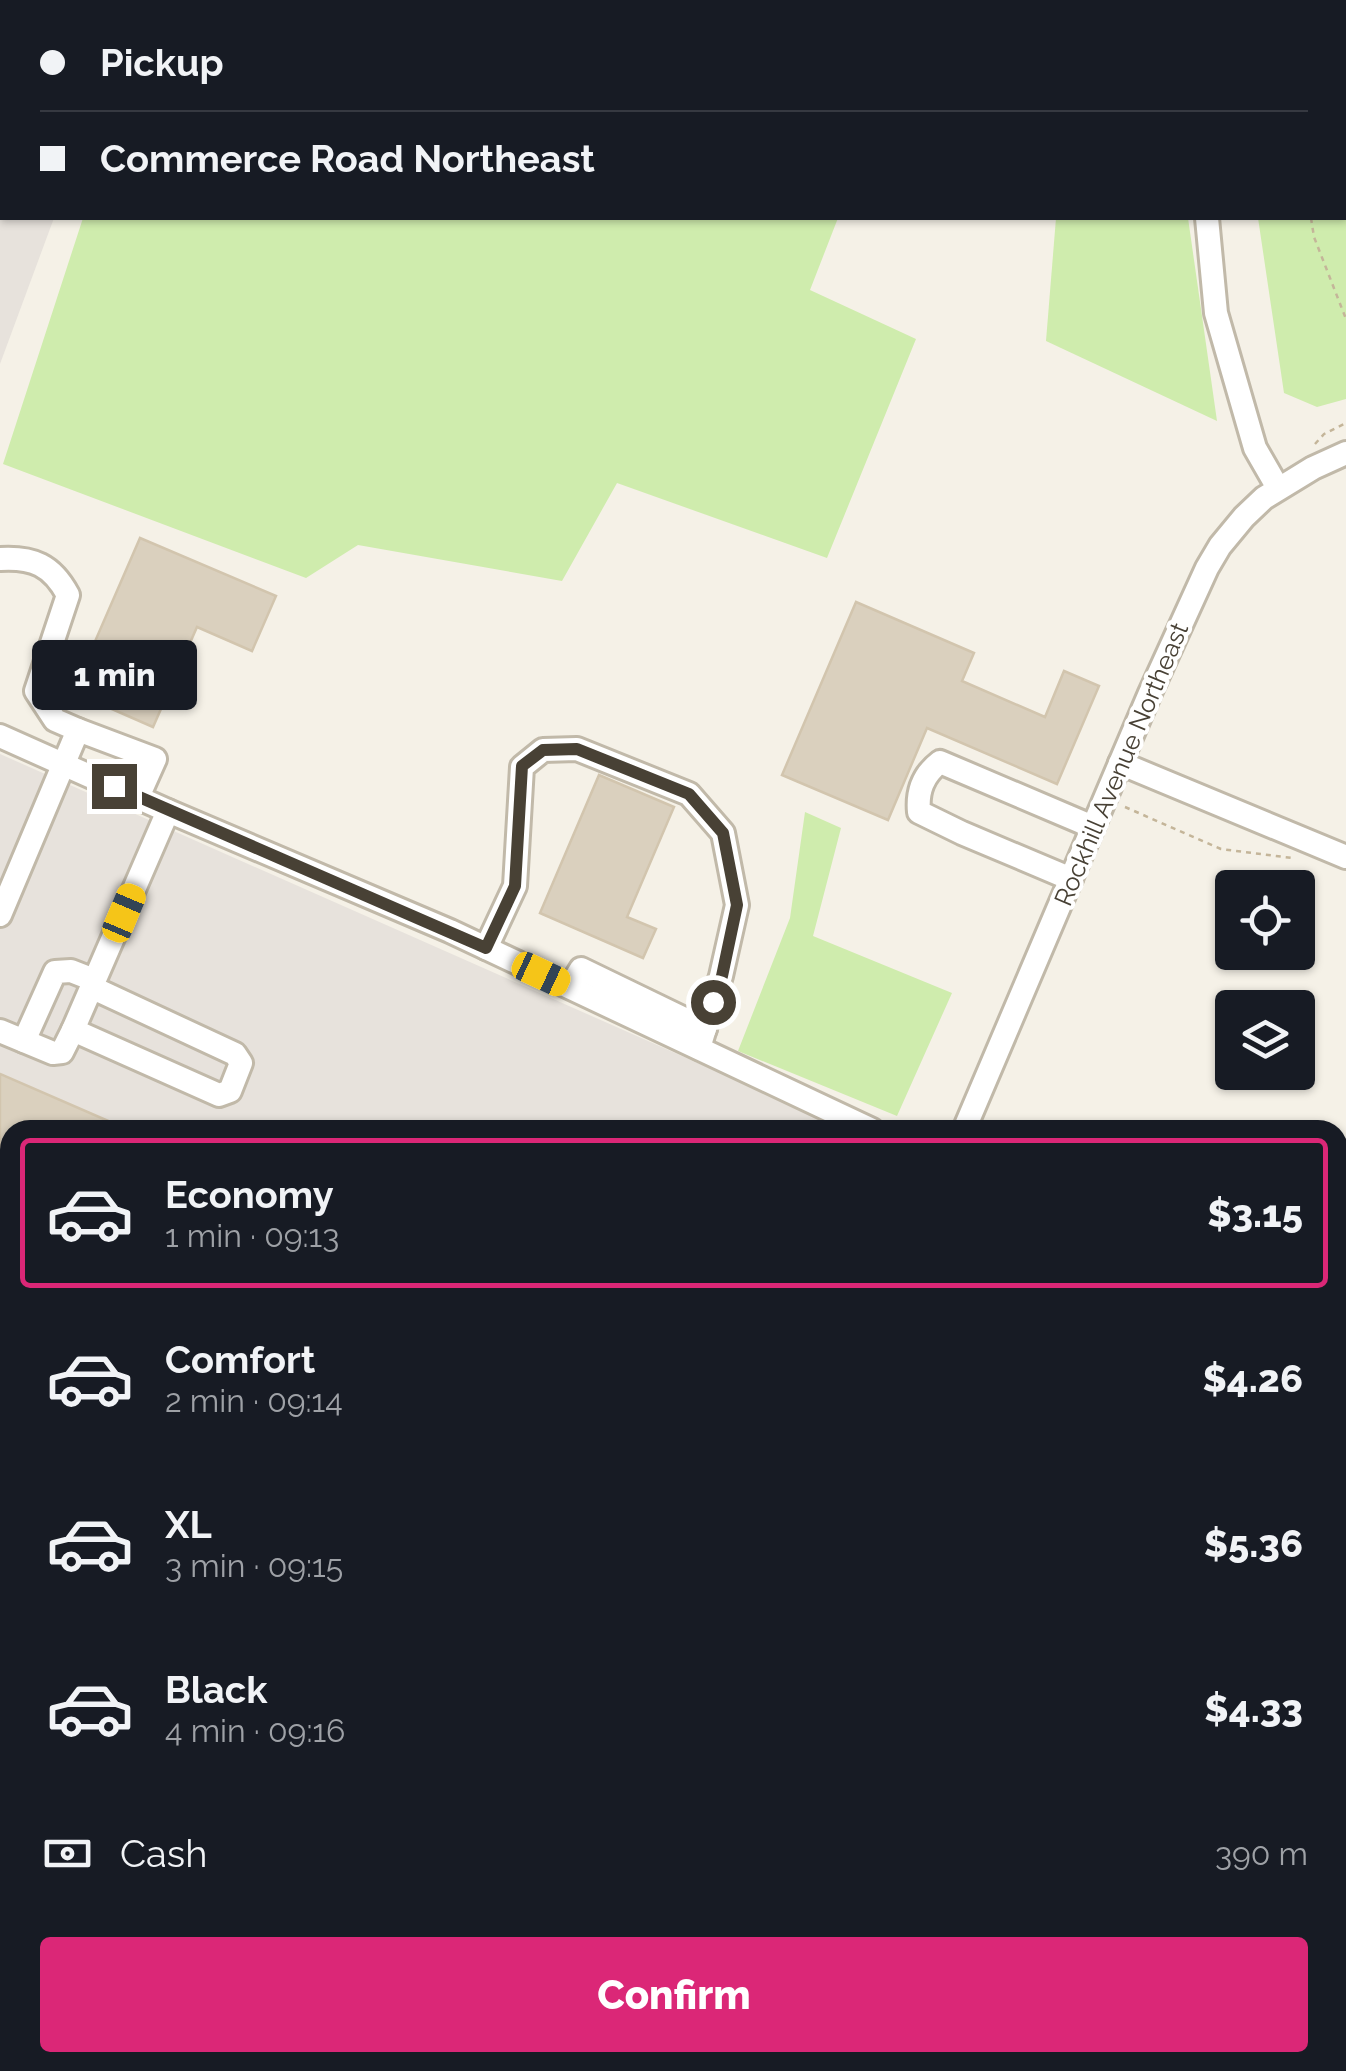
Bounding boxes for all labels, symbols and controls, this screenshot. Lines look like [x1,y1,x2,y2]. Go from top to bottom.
text: Pickup [100,40,224,85]
text: Commerce Road Northeast [100,136,595,181]
street label: Rockhill Avenue Northeast [1048,617,1195,910]
callout: 1 min [32,641,196,711]
text: 1 min [73,656,156,693]
route end [92,764,137,809]
map controls [1215,870,1315,1090]
button: locate [1215,870,1315,970]
car [98,880,150,946]
car [507,948,575,1000]
route start [691,980,736,1025]
button: layers [1215,990,1315,1090]
icon: car [45,1168,135,1258]
text: Economy [165,1172,334,1217]
text: $3.15 [1207,1191,1303,1236]
text: 1 min · 09:13 [165,1217,339,1254]
icon: car [45,1333,135,1423]
text: Comfort [165,1337,315,1382]
text: $4.26 [1202,1356,1303,1401]
text: 2 min · 09:14 [165,1382,343,1419]
icon: car [45,1498,135,1588]
text: XL [165,1502,212,1547]
text: $5.36 [1204,1521,1303,1566]
text: 3 min · 09:15 [165,1547,343,1584]
icon: car [45,1663,135,1753]
text: Black [165,1667,267,1712]
text: $4.33 [1204,1686,1303,1731]
text: 4 min · 09:16 [165,1712,345,1749]
icon: cash [40,1826,95,1881]
text: Cash [120,1831,207,1876]
text: 390 m [1215,1835,1308,1872]
button: Confirm [40,1937,1308,2052]

